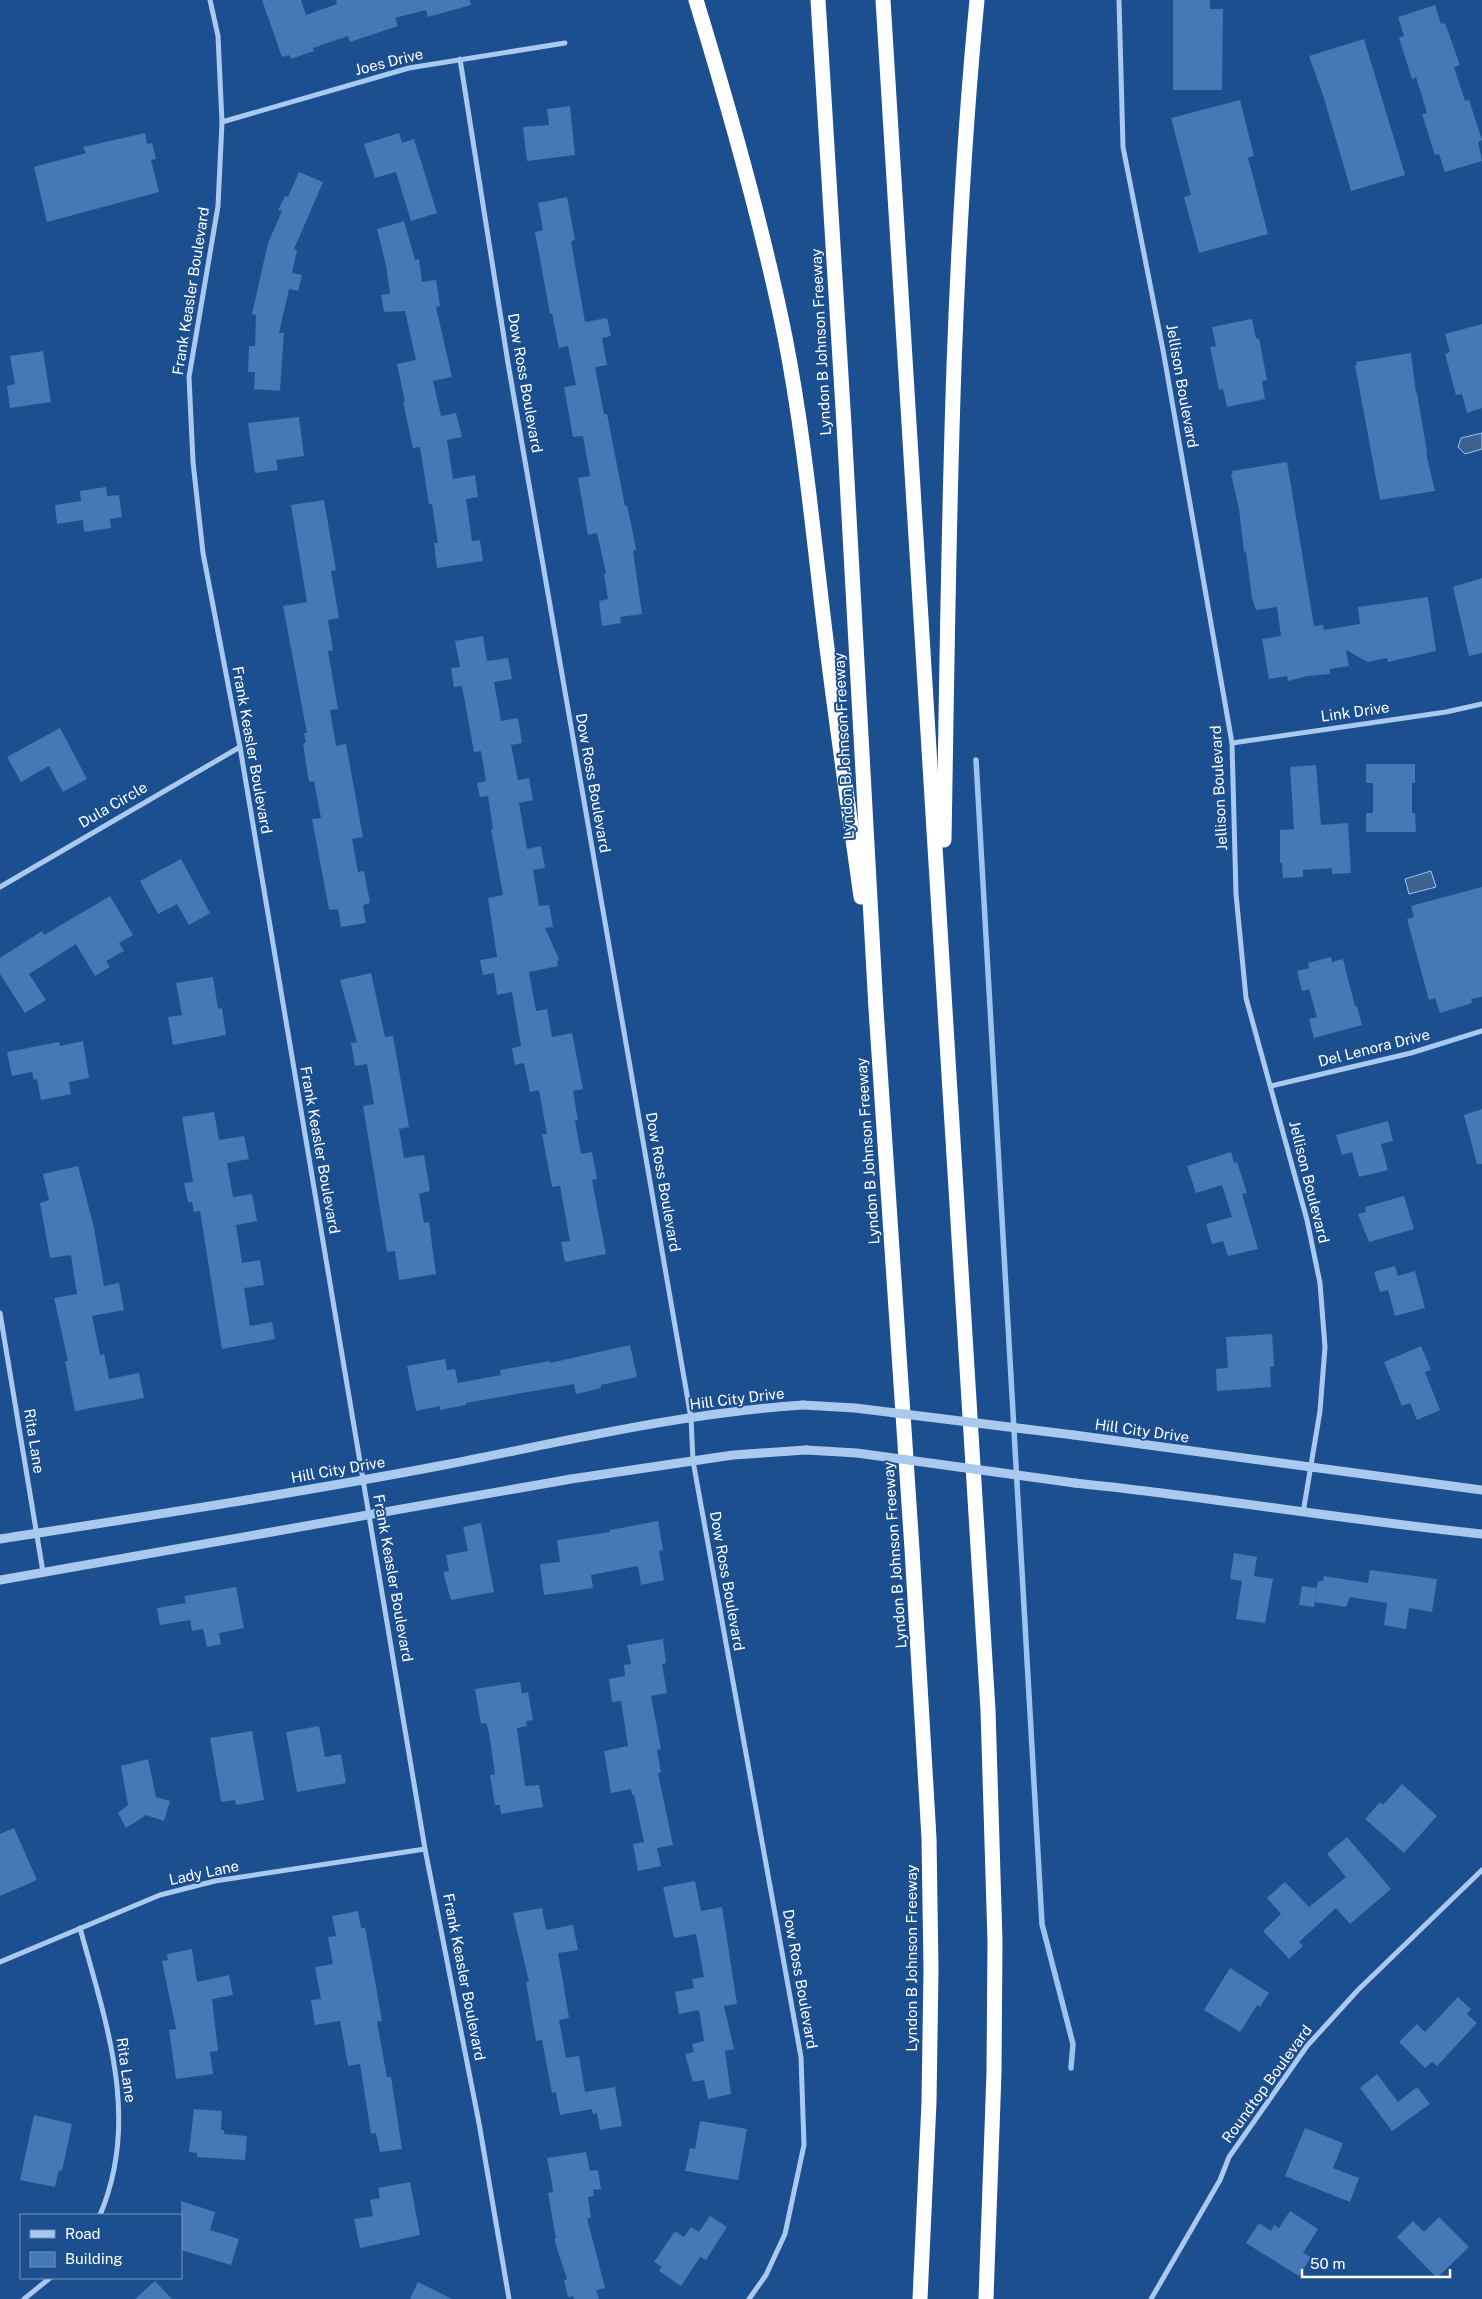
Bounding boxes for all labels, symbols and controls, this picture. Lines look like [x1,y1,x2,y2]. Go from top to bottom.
street label: Joes Drive [353,45,425,78]
street label: Frank Keasler Boulevard [169,206,212,376]
street label: Lyndon B Johnson Freeway [807,248,834,436]
street label: Dow Ross Boulevard [505,312,546,454]
street label: Jellison Boulevard [1163,323,1202,449]
street label: Lyndon B Johnson Freeway [830,652,857,840]
street label: Frank Keasler Boulevard [229,665,276,835]
street label: Link Drive [1320,698,1390,725]
street label: Dow Ross Boulevard [573,712,614,854]
street label: Jellison Boulevard [1207,725,1230,851]
street label: Dula Circle [75,778,150,831]
street label: Del Lenora Drive [1316,1025,1431,1070]
street label: Lyndon B Johnson Freeway [852,1057,883,1245]
street label: Frank Keasler Boulevard [297,1065,344,1235]
street label: Dow Ross Boulevard [643,1111,684,1253]
street label: Jellison Boulevard [1286,1119,1333,1245]
street label: Hill City Drive [689,1384,785,1413]
street label: Rita Lane [21,1407,48,1475]
street label: Hill City Drive [1094,1415,1190,1446]
street label: Hill City Drive [290,1453,386,1486]
street label: Lyndon B Johnson Freeway [879,1461,910,1649]
street label: Frank Keasler Boulevard [370,1493,417,1663]
street label: Dow Ross Boulevard [707,1510,748,1652]
street label: Lady Lane [167,1857,240,1888]
street label: Lyndon B Johnson Freeway [903,1864,920,2052]
street label: Frank Keasler Boulevard [440,1892,489,2062]
street label: Dow Ross Boulevard [780,1908,821,2050]
street label: Roundtop Boulevard [1218,2021,1315,2146]
street label: Rita Lane [114,2036,139,2103]
legend [20,2214,182,2279]
text: Road [65,2225,101,2242]
scale bar [1302,2246,1450,2278]
text: Building [65,2250,123,2267]
text: 50 m [1310,2255,1345,2272]

